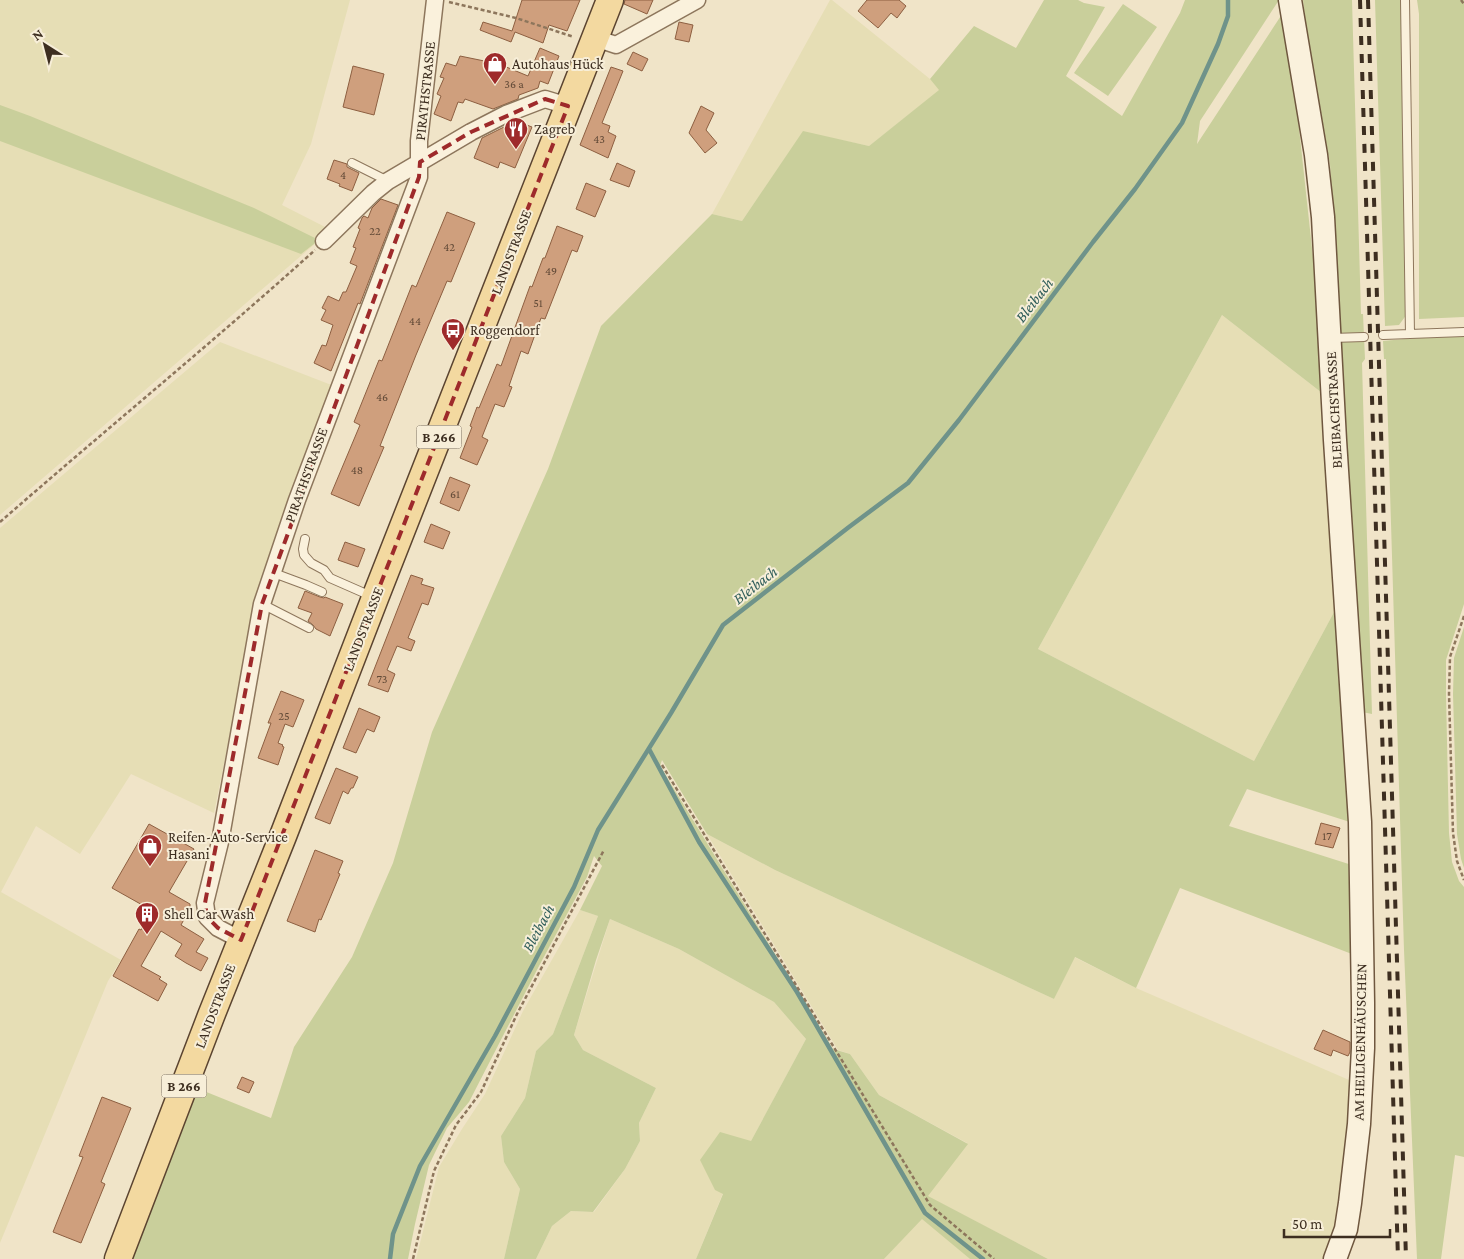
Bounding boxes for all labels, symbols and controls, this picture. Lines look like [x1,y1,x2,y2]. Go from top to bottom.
north arrow [20,20,70,70]
text: N [29,25,46,44]
street label: PIRATHSTRASSE [412,41,438,141]
shop icon: Autohaus Hück [482,51,508,85]
place label: Autohaus Hück [512,56,604,72]
house number: 36 a [504,77,524,91]
restaurant icon: Zagreb [503,116,529,150]
place label: Zagreb [534,121,576,138]
house number: 43 [593,132,605,146]
house number: 4 [340,168,346,182]
street label: LANDSTRASSE [487,207,535,297]
house number: 22 [369,224,381,238]
house number: 42 [443,240,455,254]
house number: 49 [545,264,557,278]
water label: Bleibach [1012,274,1057,325]
house number: 51 [533,296,543,310]
house number: 44 [409,314,421,328]
bus stop icon: Roggendorf [440,317,466,351]
place label: Roggendorf [470,322,541,339]
street label: BLEIBACHSTRASSE [1323,351,1345,469]
house number: 46 [376,390,388,404]
street label: PIRATHSTRASSE [281,425,331,525]
road number: B 266 [416,426,462,448]
house number: 48 [351,463,363,477]
house number: 61 [450,487,460,501]
water label: Bleibach [730,562,781,607]
street label: LANDSTRASSE [339,584,387,674]
house number: 73 [376,672,388,686]
house number: 25 [278,709,290,723]
place label: Reifen-Auto-Service Hasani [168,829,288,862]
house number: 17 [1322,829,1332,843]
shop icon: Reifen-Auto-Service Hasani [137,833,163,867]
building icon: Shell Car Wash [134,901,160,935]
water label: Bleibach [519,901,558,954]
place label: Shell Car Wash [164,906,254,922]
street label: LANDSTRASSE [191,961,239,1051]
street label: AM HEILIGENHÄUSCHEN [1351,963,1369,1121]
road number: B 266 [162,1074,206,1098]
scale bar [1284,1206,1390,1238]
text: 50 m [1292,1216,1322,1232]

